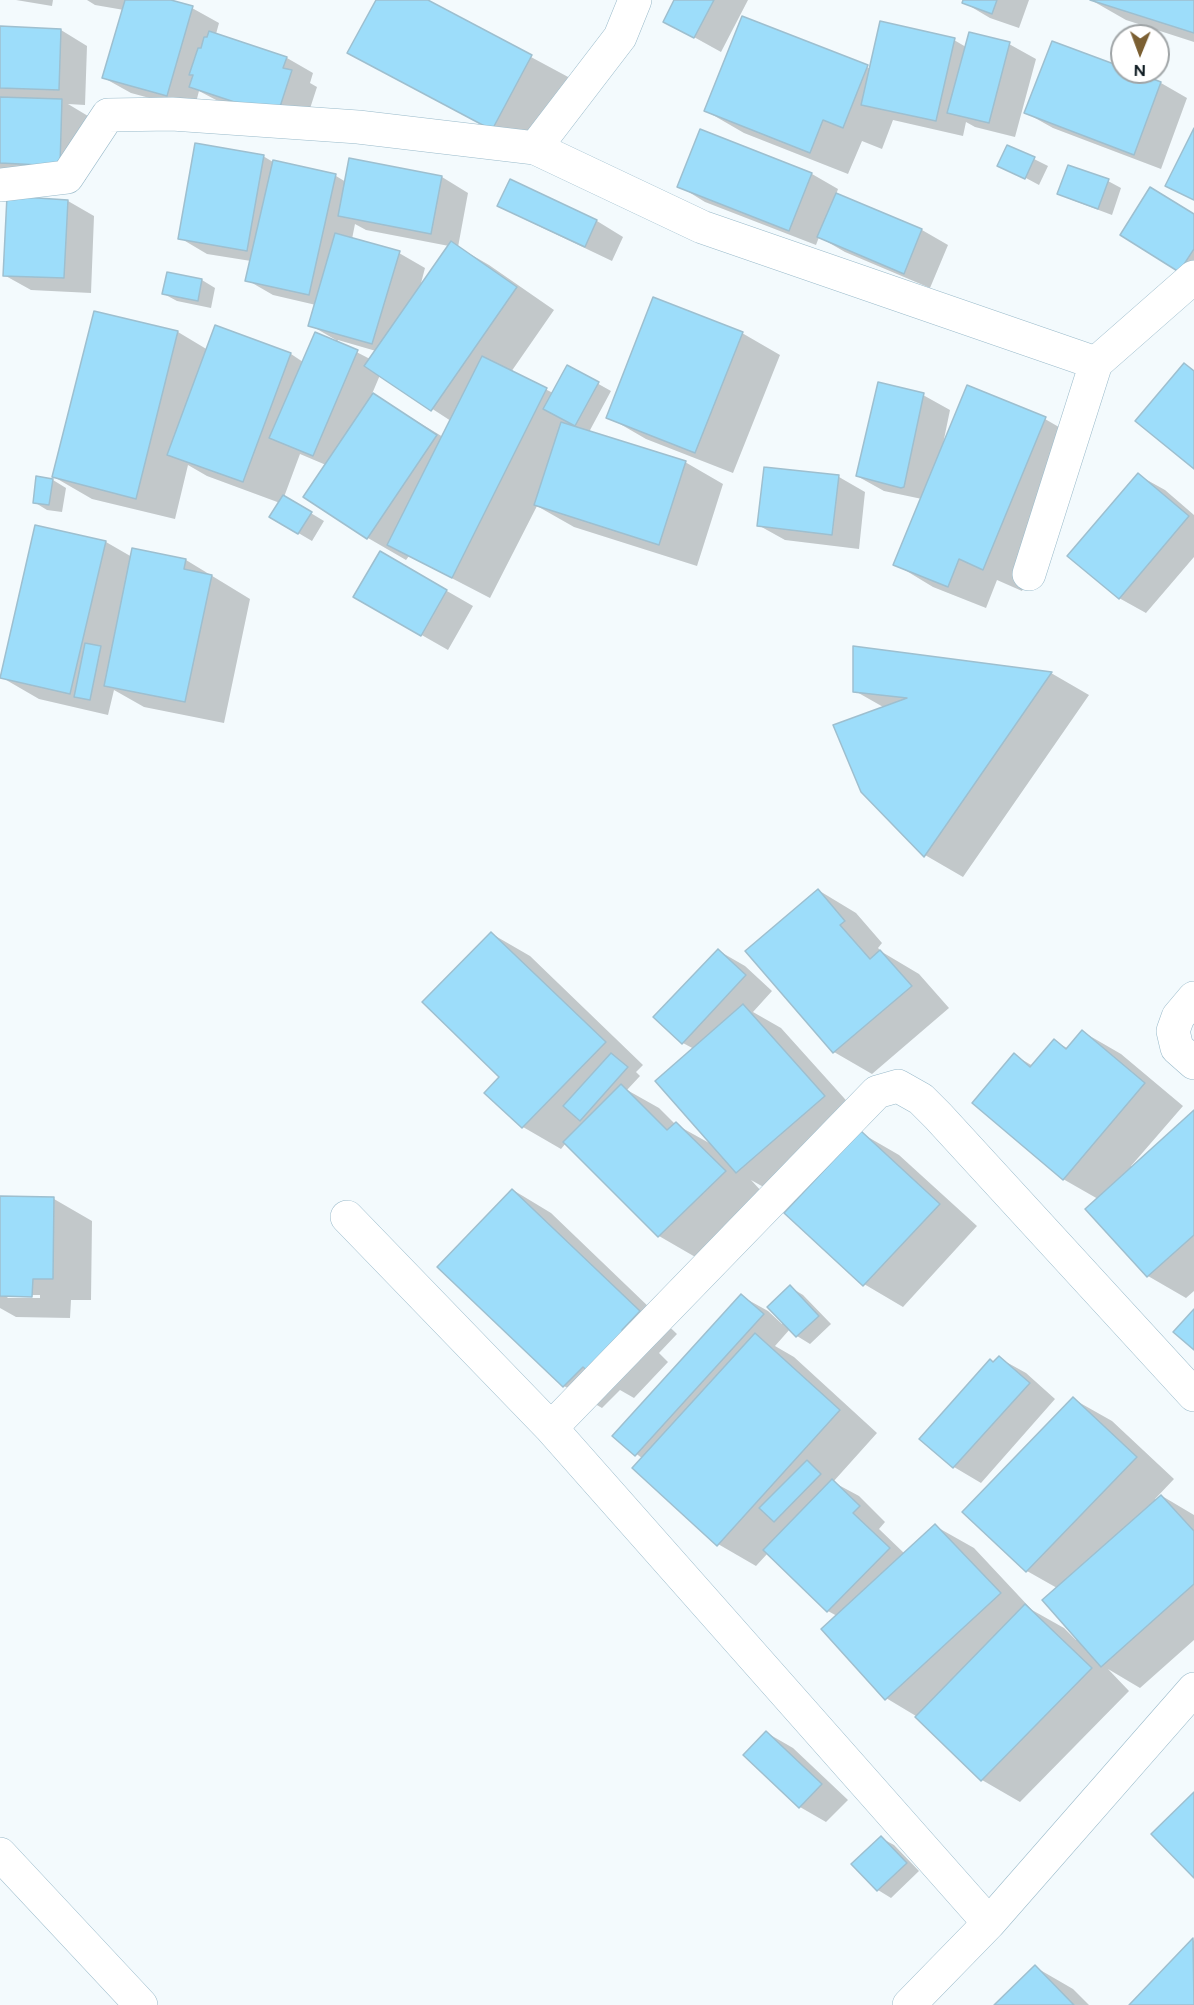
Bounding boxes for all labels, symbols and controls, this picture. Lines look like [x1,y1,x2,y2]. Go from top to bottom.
north arrow [1110,24,1170,84]
text: N [1133,61,1146,80]

